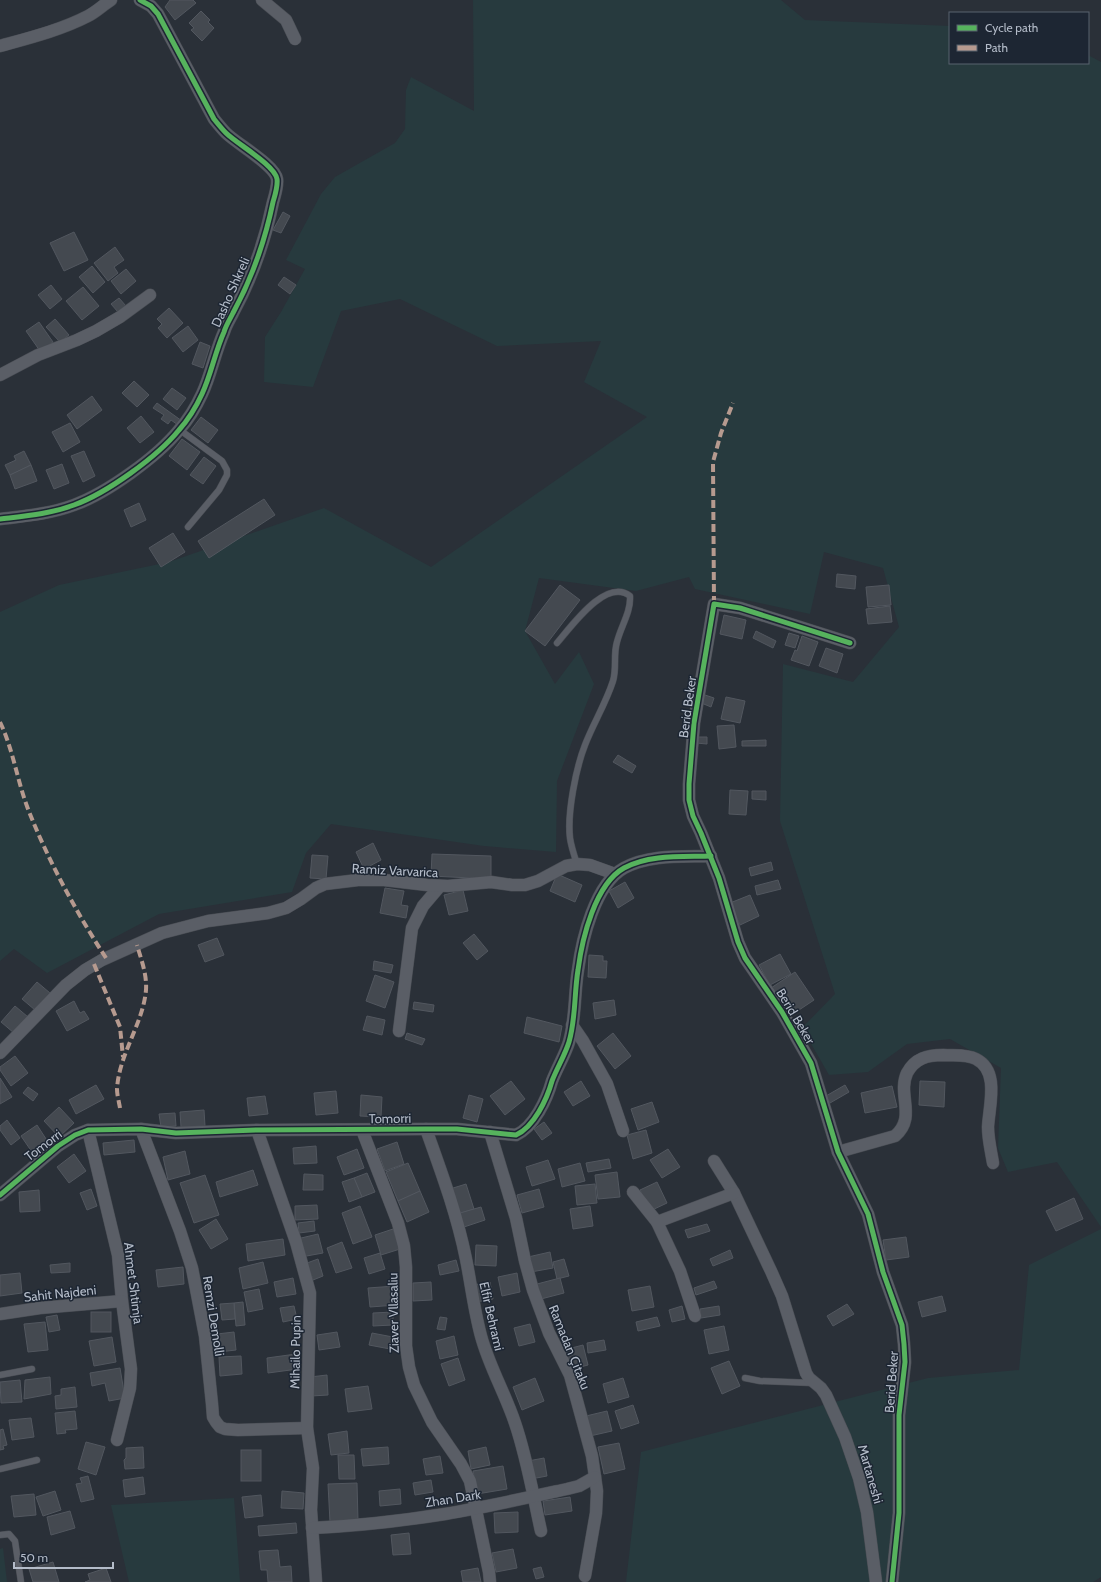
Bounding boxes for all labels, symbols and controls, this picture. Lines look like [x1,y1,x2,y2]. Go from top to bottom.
legend [949,12,1089,64]
text: Cycle path [985,20,1038,35]
text: Path [985,40,1008,55]
street label: Dasho Shkreli [207,255,253,329]
street label: Berid Beker [675,674,699,739]
street label: Ramiz Varvarica [351,860,439,880]
street label: Berid Beker [773,985,819,1048]
street label: Tomorri [369,1110,411,1126]
street label: Tomorri [21,1126,65,1164]
street label: Ahmet Shtimja [120,1241,147,1326]
street label: Ziaver Vllasaliu [384,1273,402,1353]
street label: Remzi Demolli [200,1275,228,1357]
street label: Elfir Behrami [476,1280,508,1352]
street label: Sahit Najdeni [23,1281,97,1306]
street label: Ramadan Çitaku [546,1302,594,1392]
street label: Mihailo Pupin [286,1315,304,1389]
street label: Berid Beker [881,1350,901,1414]
street label: Martaneshi [855,1443,887,1505]
street label: Zhan Dark [424,1486,482,1510]
scale bar [14,1544,113,1570]
text: 50 m [20,1550,48,1565]

